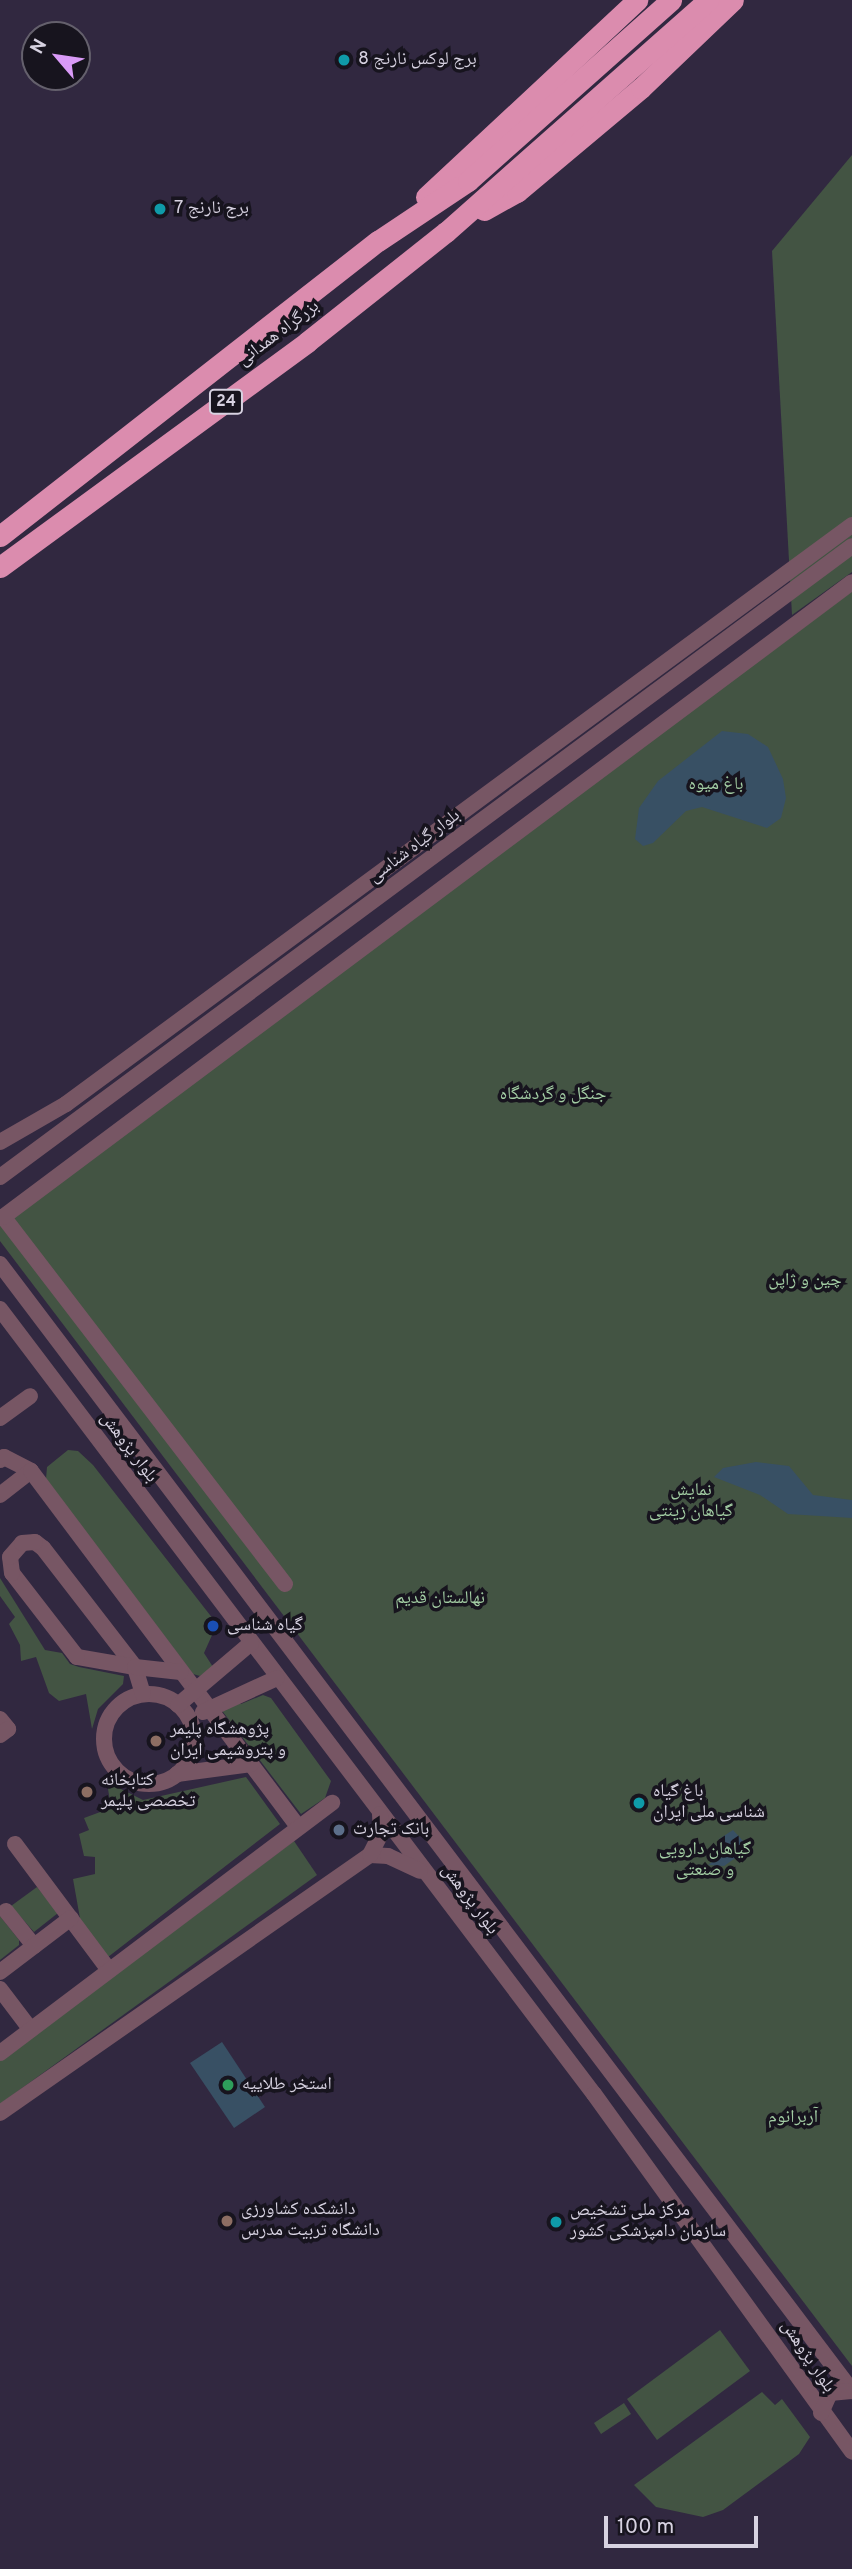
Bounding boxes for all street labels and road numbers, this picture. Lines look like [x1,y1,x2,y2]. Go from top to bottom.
street label: بزرگراه همدانی [234,296,324,372]
road number: 24 [208,390,244,414]
street label: بلوار گیاه شناسی [365,806,465,888]
street label: بلوار پژوهش [95,1409,161,1487]
street label: بلوار پژوهش [436,1861,502,1939]
street label: بلوار پژوهش [775,2317,839,2397]

